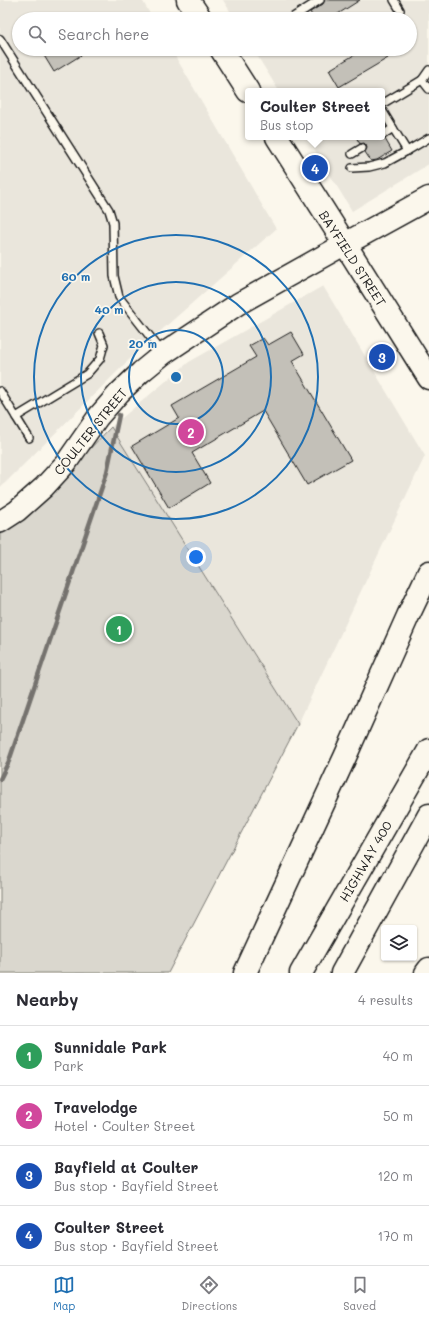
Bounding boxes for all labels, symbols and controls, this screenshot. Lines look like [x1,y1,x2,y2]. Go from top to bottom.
search box [12,12,417,56]
icon: search [26,23,48,45]
text: Search here [58,24,149,44]
popup [245,88,385,140]
text: Coulter Street [260,96,370,116]
text: Bus stop [260,116,313,133]
pin: 4 [302,153,328,183]
street label: BAYFIELD STREET [316,207,390,309]
text: 60 m [62,268,90,284]
text: 40 m [94,301,124,317]
text: 20 m [129,335,157,351]
pin: 3 [369,342,395,372]
centre of rings [169,370,183,384]
street label: COULTER STREET [50,384,130,478]
pin: 2 [178,417,204,447]
your location [186,547,206,567]
pin: 1 [106,614,132,644]
street label: HIGHWAY 400 [335,818,395,904]
map controls [381,925,417,961]
button: layers [381,925,417,961]
text: Nearby [16,988,78,1010]
text: 4 results [358,991,413,1008]
text: Sunnidale Park [54,1037,167,1057]
text: 1 [26,1047,32,1064]
text: 40 m [383,1047,413,1064]
text: Park [54,1057,83,1074]
text: Travelodge [54,1097,138,1117]
text: 2 [25,1107,33,1124]
text: 50 m [383,1107,413,1124]
text: Hotel · Coulter Street [54,1117,195,1134]
text: Bayfield at Coulter [54,1157,198,1177]
text: 3 [25,1167,33,1184]
text: 120 m [377,1167,413,1184]
text: Bus stop · Bayfield Street [54,1177,219,1194]
text: Coulter Street [54,1217,164,1237]
text: 4 [25,1227,33,1244]
text: 170 m [377,1227,413,1244]
text: Bus stop · Bayfield Street [54,1237,219,1254]
tab: Map [53,1274,75,1313]
tab: Directions [181,1274,237,1313]
tab: Saved [343,1274,376,1313]

